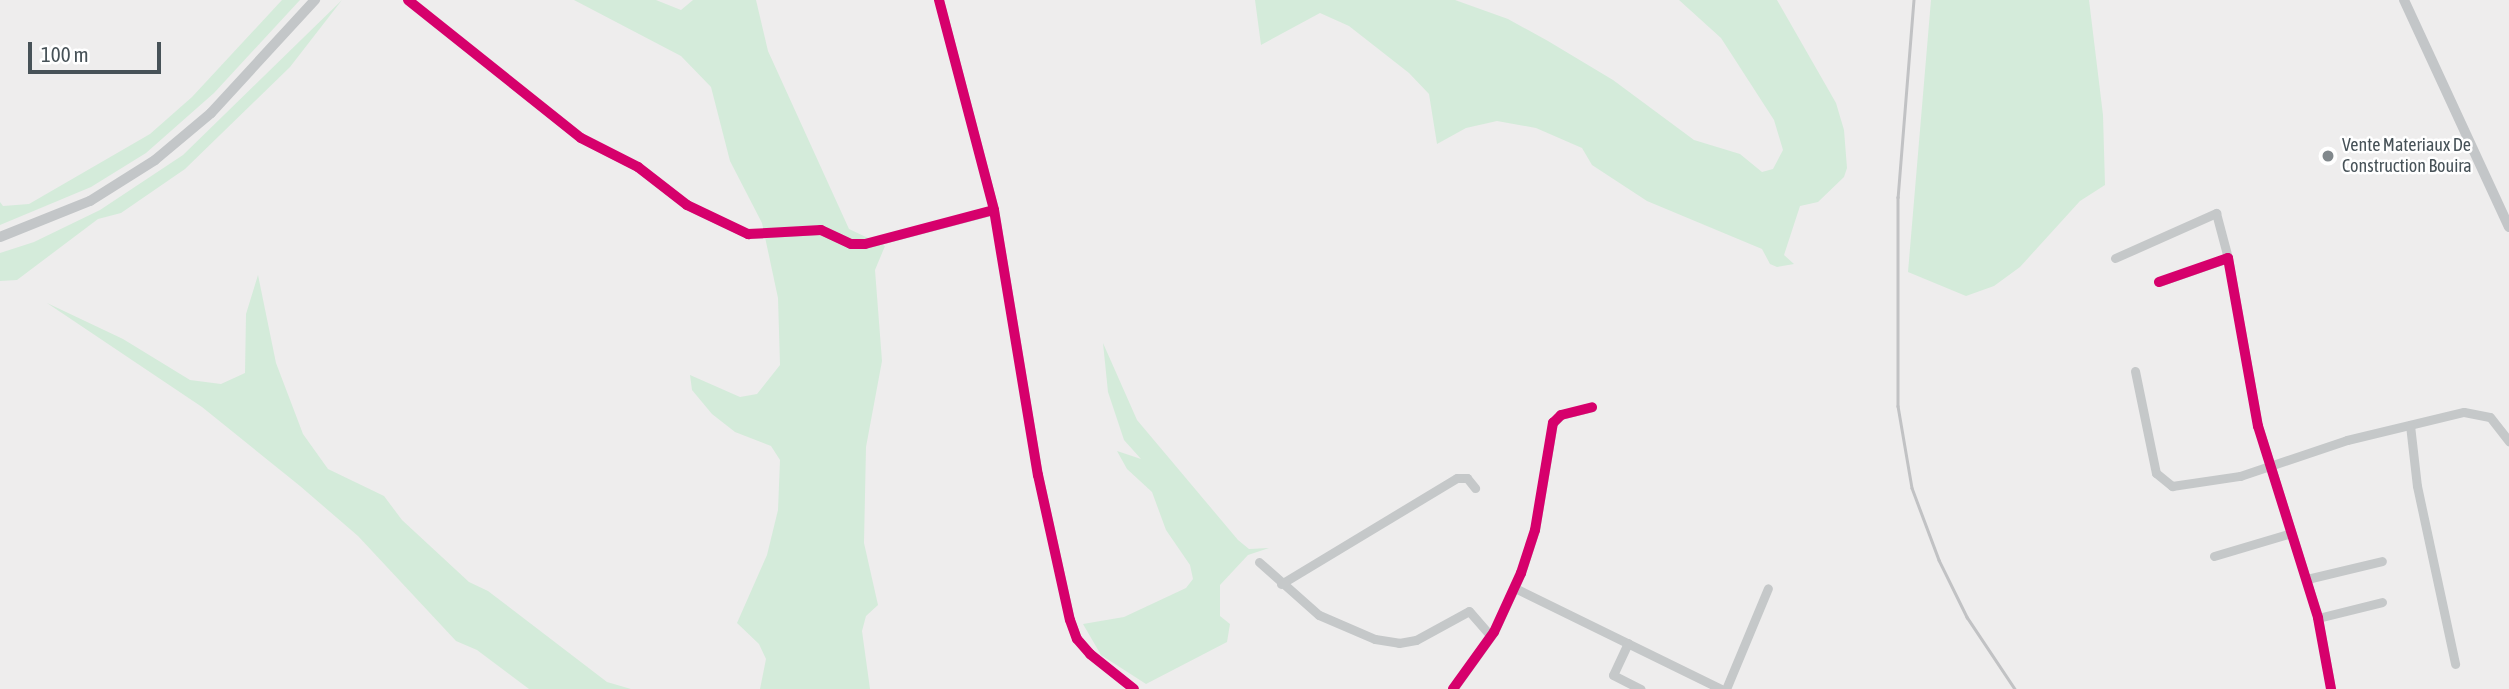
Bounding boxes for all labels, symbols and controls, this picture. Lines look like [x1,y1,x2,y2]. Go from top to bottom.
scale bar [32,28,164,72]
text: 100 m [41,42,89,66]
place label: Vente Materiaux De Construction Bouira [2342,135,2472,178]
marker: Vente Materiaux De Construction Bouira [2320,148,2336,164]

